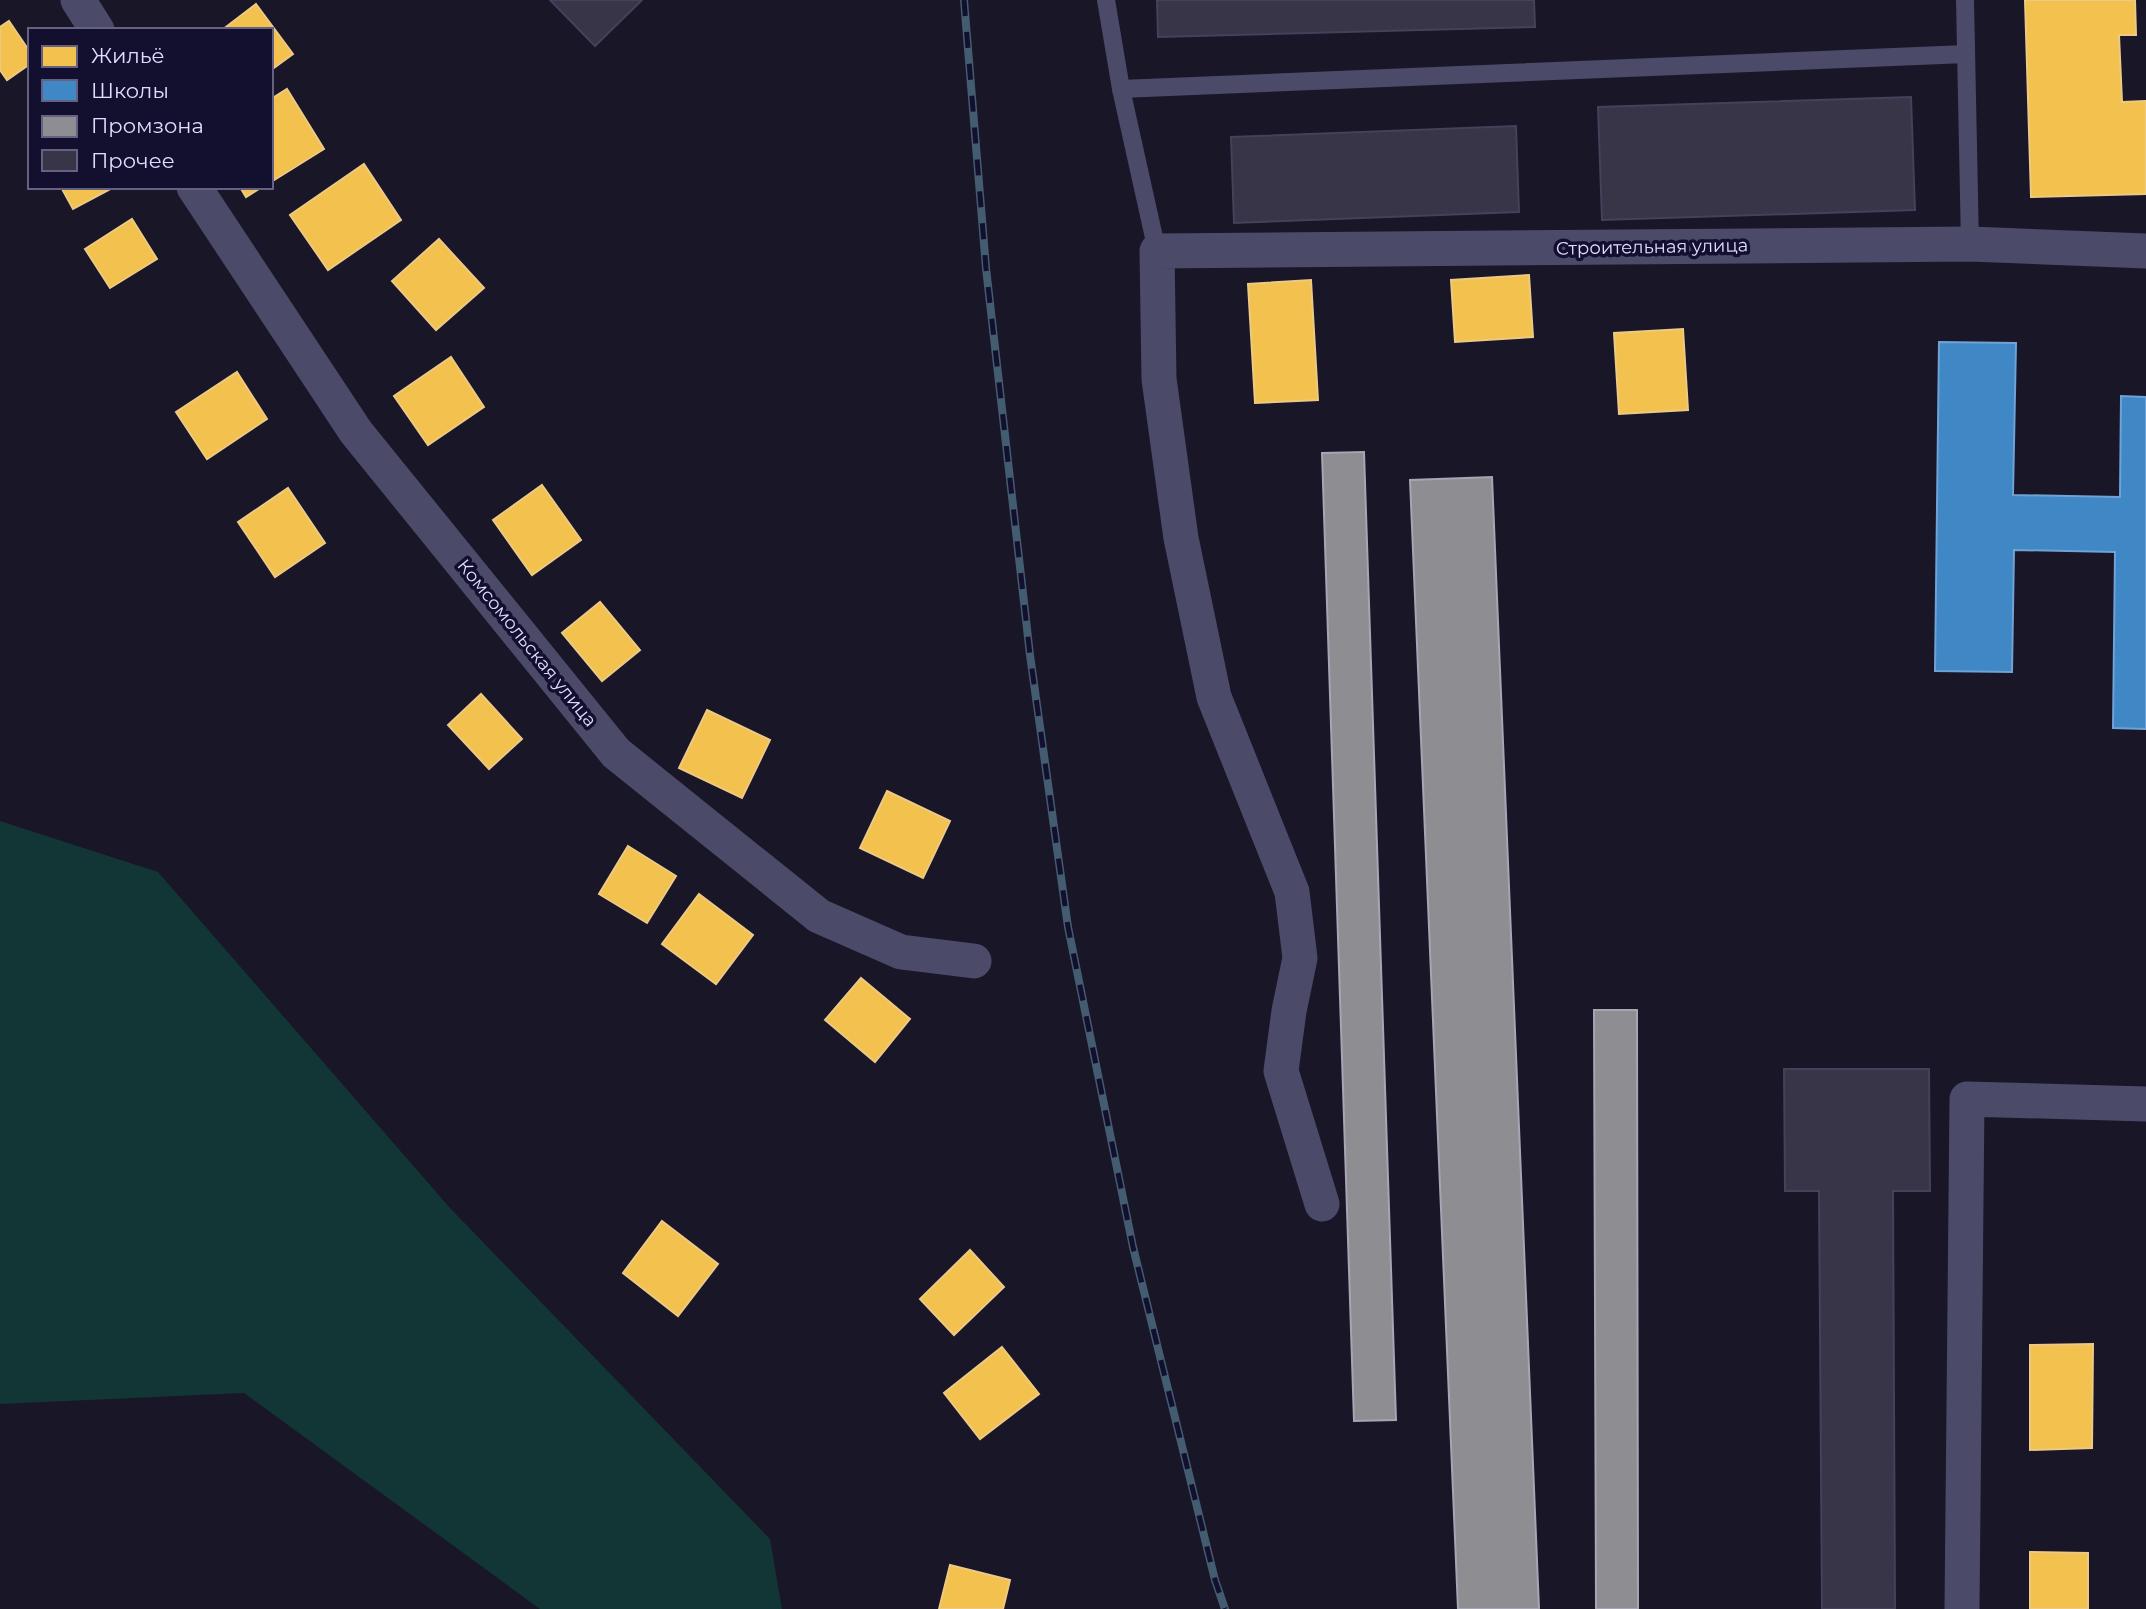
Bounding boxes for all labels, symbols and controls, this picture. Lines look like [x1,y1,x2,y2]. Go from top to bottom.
legend [28,28,273,189]
text: Жильё [91,43,165,68]
text: Школы [91,78,169,103]
text: Промзона [91,113,204,138]
text: Прочее [91,148,175,173]
street label: Строительная улица [1556,234,1748,260]
street label: Комсомольская улица [453,555,601,731]

